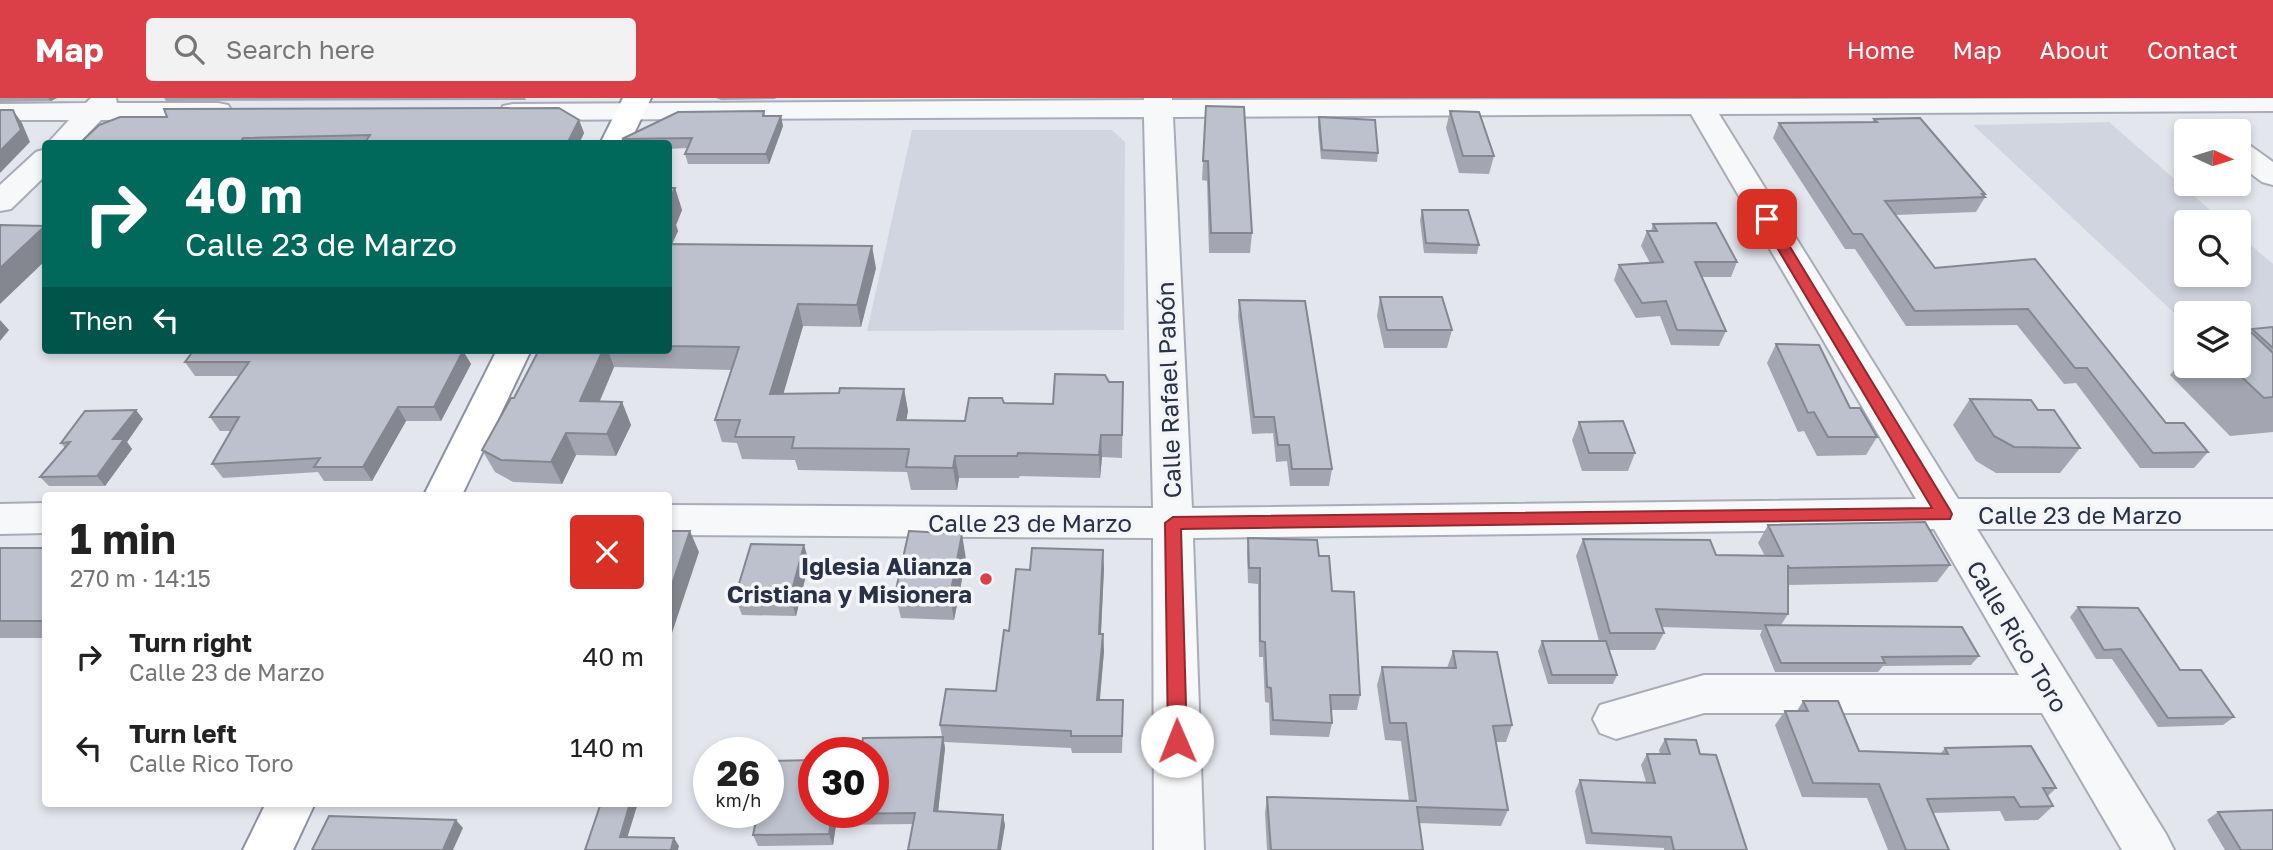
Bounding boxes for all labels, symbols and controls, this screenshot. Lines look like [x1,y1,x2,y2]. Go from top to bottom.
search box [146,18,636,81]
text: Map [35,30,104,69]
icon: search [170,30,208,68]
text: Search here [226,34,375,65]
text: Home [1847,35,1915,64]
text: Map [1953,35,2002,64]
text: About [2040,35,2109,64]
text: Contact [2147,35,2238,64]
north arrow [2174,119,2250,196]
map controls [2174,119,2251,378]
text: 40 m [185,165,303,224]
icon: right [70,168,161,259]
pin [1737,189,1797,249]
icon: arrive [1748,200,1786,238]
button: search [2174,210,2251,287]
text: Calle 23 de Marzo [185,225,457,263]
street label: Calle Rafael Pabón [1150,281,1186,499]
icon: left [147,301,185,339]
button: layers [2174,301,2251,378]
text: Then [70,305,133,336]
street label: Calle 23 de Marzo [1978,500,2182,529]
street label: Calle 23 de Marzo [928,508,1132,537]
text: 1 min [70,513,176,563]
button: close [570,515,644,589]
place label: Iglesia Alianza Cristiana y Misionera [727,551,972,608]
street label: Calle Rico Toro [1961,555,2075,717]
text: 270 m · 14:15 [70,564,211,592]
marker: Iglesia Alianza Cristiana y Misionera [978,571,994,587]
text: Turn right [129,627,252,658]
icon: right [70,638,108,676]
text: 40 m [583,641,644,672]
text: Calle 23 de Marzo [129,658,325,686]
position arrow [1140,704,1214,778]
text: Turn left [129,718,237,749]
icon: left [70,729,108,767]
text: 140 m [570,732,644,763]
speed limit sign: 30 [798,737,889,828]
text: Calle Rico Toro [129,749,294,777]
text: 26 [717,752,760,794]
text: km/h [716,789,761,811]

